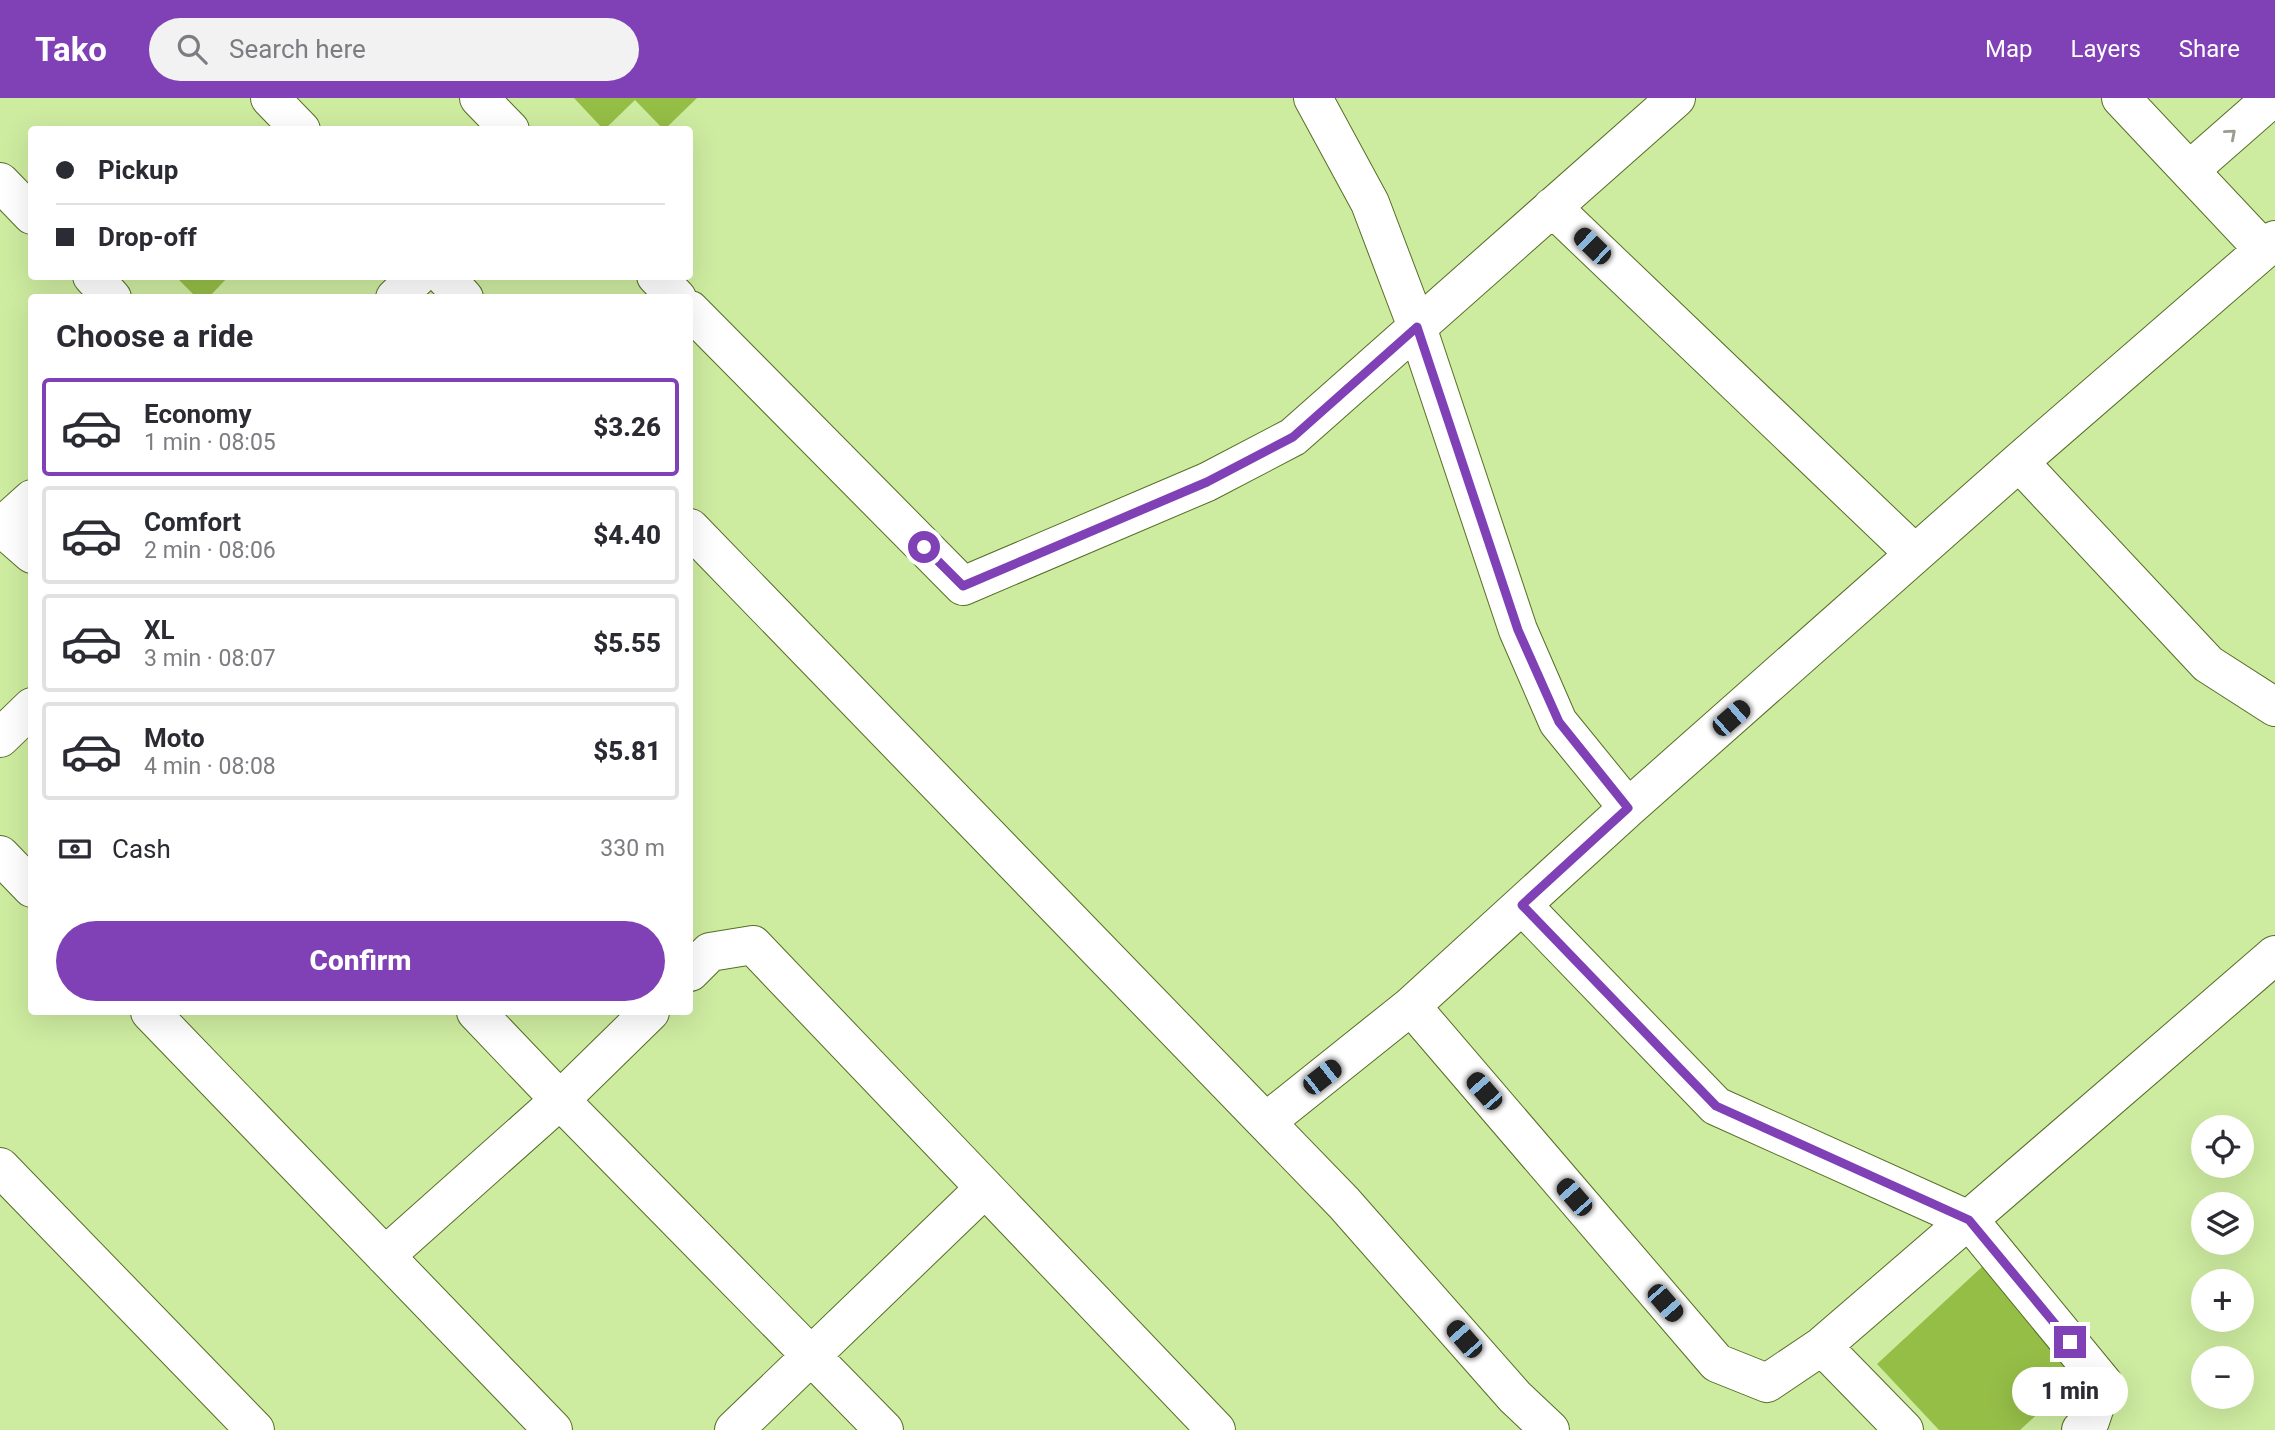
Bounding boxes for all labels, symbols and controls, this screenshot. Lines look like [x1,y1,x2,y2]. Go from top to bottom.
search box [149,18,639,81]
text: Tako [35,30,107,69]
icon: search [173,30,211,68]
text: Search here [229,34,366,64]
text: Map [1985,35,2033,63]
text: Layers [2071,35,2141,63]
text: Share [2179,35,2240,63]
one-way arrow [2223,130,2236,142]
text: Pickup [98,155,178,185]
text: Drop-off [98,222,197,252]
car [1570,224,1615,268]
text: Choose a ride [56,317,253,355]
icon: car [60,396,123,459]
text: Economy [144,399,251,429]
text: $3.26 [593,412,661,442]
text: 1 min · 08:05 [144,429,276,456]
icon: car [60,504,123,567]
text: Comfort [144,507,241,537]
text: $4.40 [593,520,661,550]
route start [908,531,940,563]
text: 2 min · 08:06 [144,537,276,564]
icon: car [60,612,123,675]
text: XL [144,615,175,645]
text: $5.55 [593,628,661,658]
text: 3 min · 08:07 [144,645,276,672]
car [1709,696,1754,740]
icon: car [60,720,123,783]
text: Moto [144,723,205,753]
text: $5.81 [593,736,661,766]
text: 4 min · 08:08 [144,753,276,780]
icon: cash [56,830,94,868]
text: Cash [112,834,171,864]
text: 330 m [600,835,665,862]
button: Confirm [56,921,665,1001]
car [1299,1056,1346,1098]
car [1463,1068,1506,1114]
map controls [2191,1115,2254,1409]
button: locate [2191,1115,2254,1178]
car [1553,1174,1596,1220]
button: layers [2191,1192,2254,1255]
button: + [2191,1269,2254,1332]
car [1644,1280,1687,1326]
car [1443,1316,1486,1362]
route end [2054,1326,2086,1358]
button: − [2191,1346,2254,1409]
callout: 1 min [2012,1366,2128,1416]
text: 1 min [2041,1378,2099,1405]

